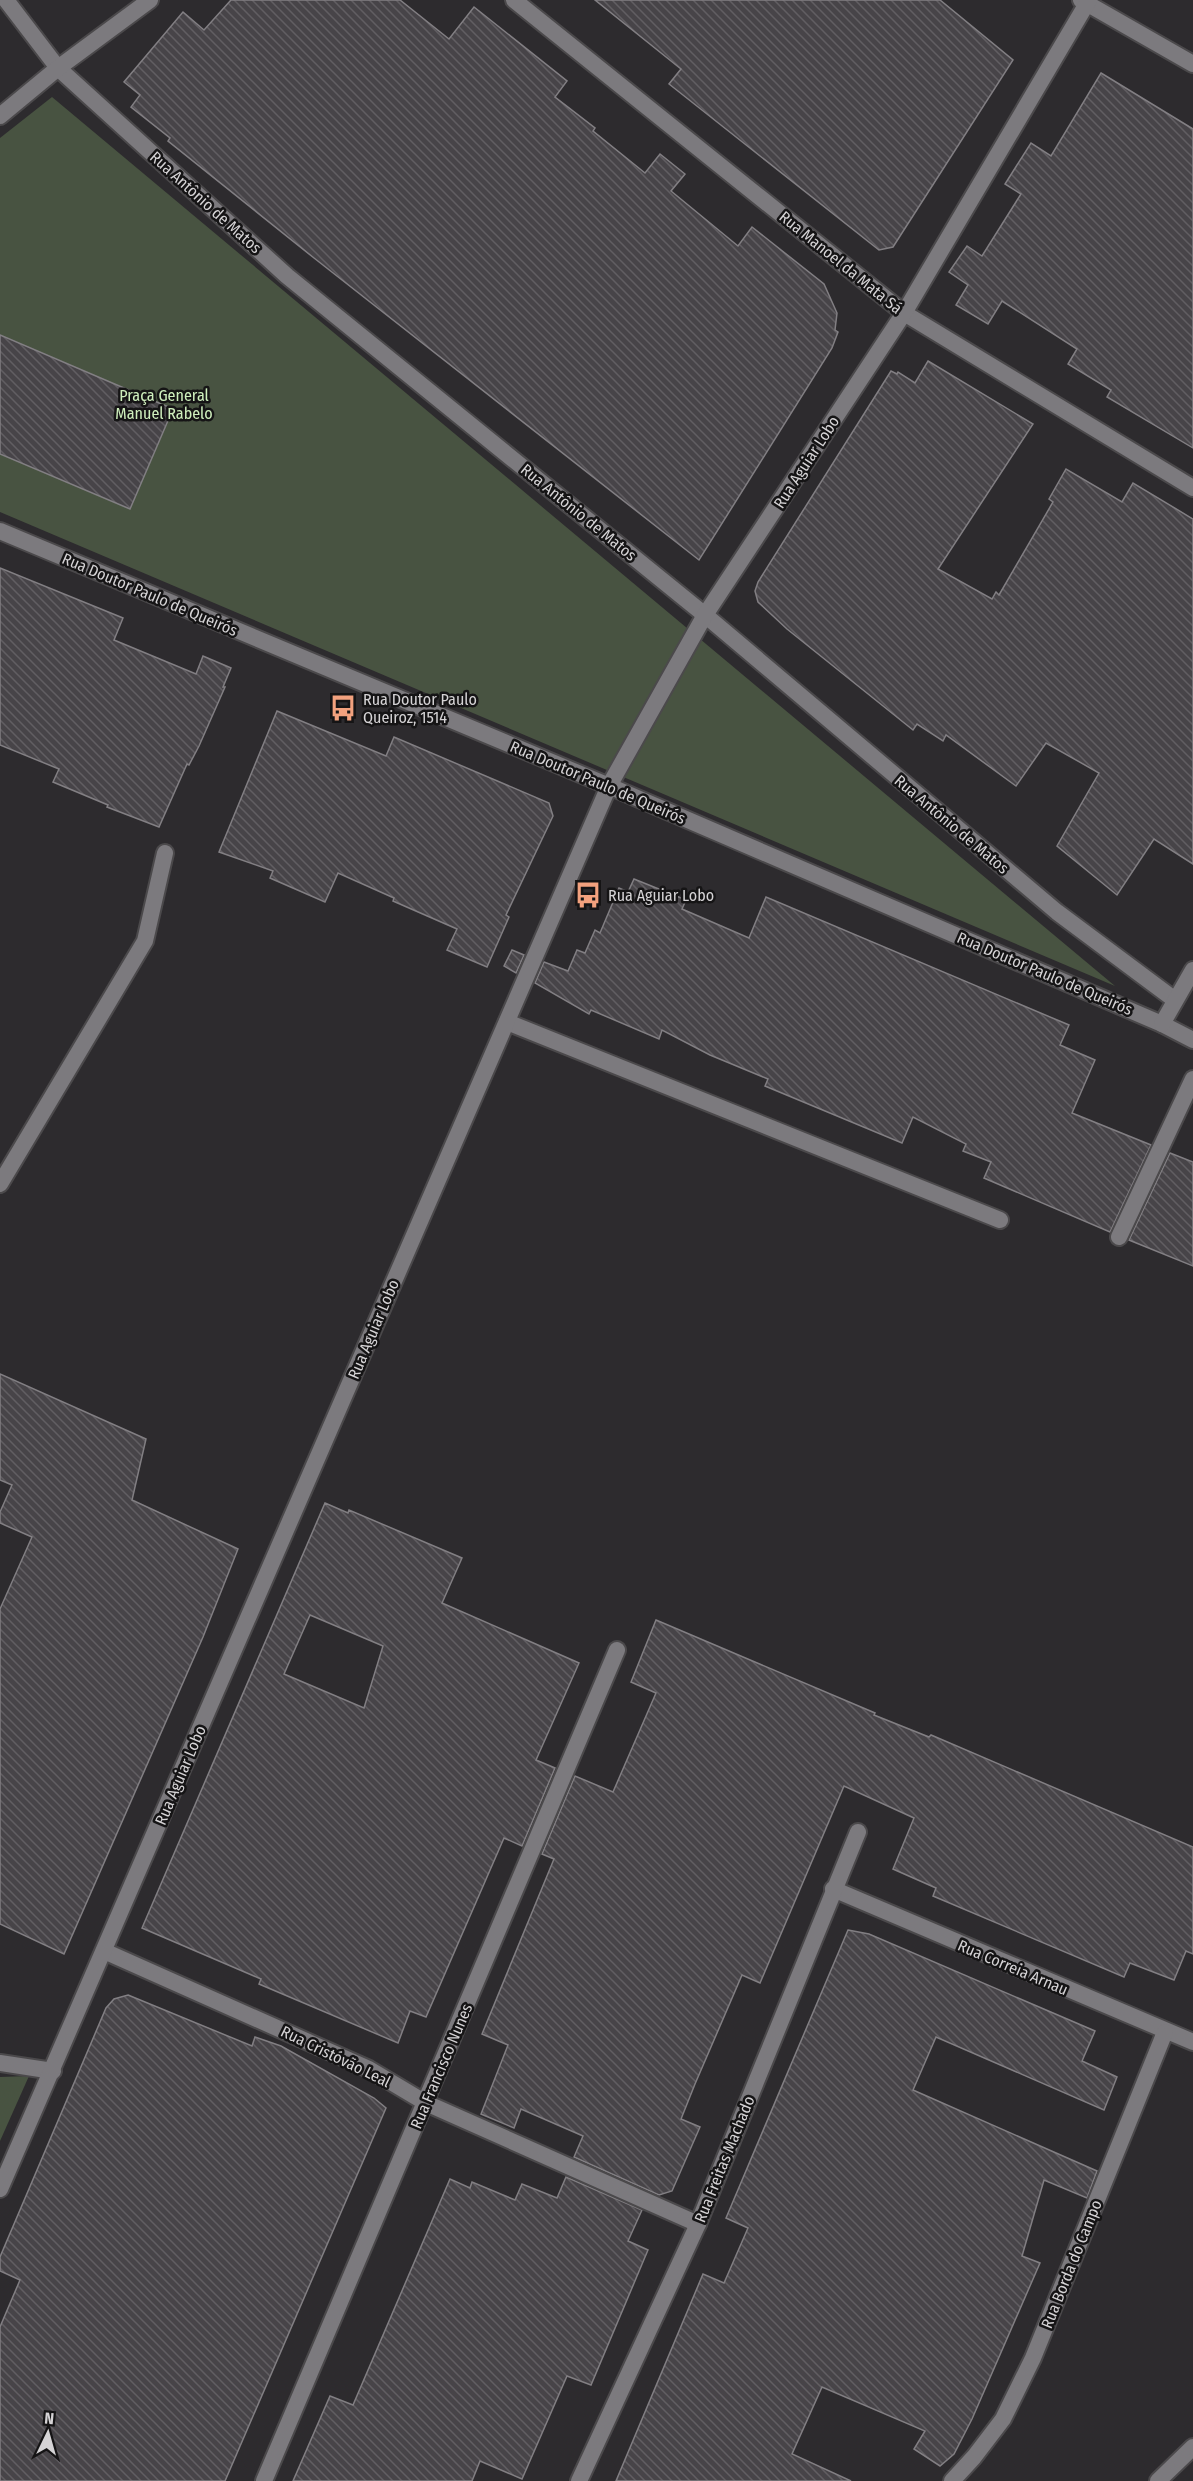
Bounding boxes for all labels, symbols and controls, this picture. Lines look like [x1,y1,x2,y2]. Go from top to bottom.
street label: Rua Antônio de Matos [146,147,265,257]
street label: Rua Manoel da Mata Sá [775,207,906,318]
park label: Praça General Manuel Rabelo [115,386,213,423]
street label: Rua Aguiar Lobo [770,413,843,512]
street label: Rua Antônio de Matos [517,460,640,565]
street label: Rua Doutor Paulo de Queirós [59,549,240,640]
place label: Rua Doutor Paulo Queiroz, 1514 [363,690,477,727]
bus stop icon: Rua Doutor Paulo Queiroz, 1514 [328,693,358,723]
street label: Rua Doutor Paulo de Queirós [507,737,688,828]
street label: Rua Antônio de Matos [891,771,1013,878]
bus stop icon: Rua Aguiar Lobo [573,880,603,910]
place label: Rua Aguiar Lobo [608,886,714,905]
street label: Rua Doutor Paulo de Queirós [954,928,1135,1019]
street label: Rua Aguiar Lobo [344,1277,403,1382]
street label: Rua Aguiar Lobo [151,1723,210,1828]
street label: Rua Correia Arnau [955,1936,1071,1999]
street label: Rua Francisco Nunes [406,2001,476,2132]
street label: Rua Cristóvão Leal [278,2022,394,2091]
street label: Rua Freitas Machado [690,2093,759,2225]
street label: Rua Borda do Campo [1037,2197,1106,2331]
north arrow [18,2403,78,2463]
text: N [44,2409,55,2428]

